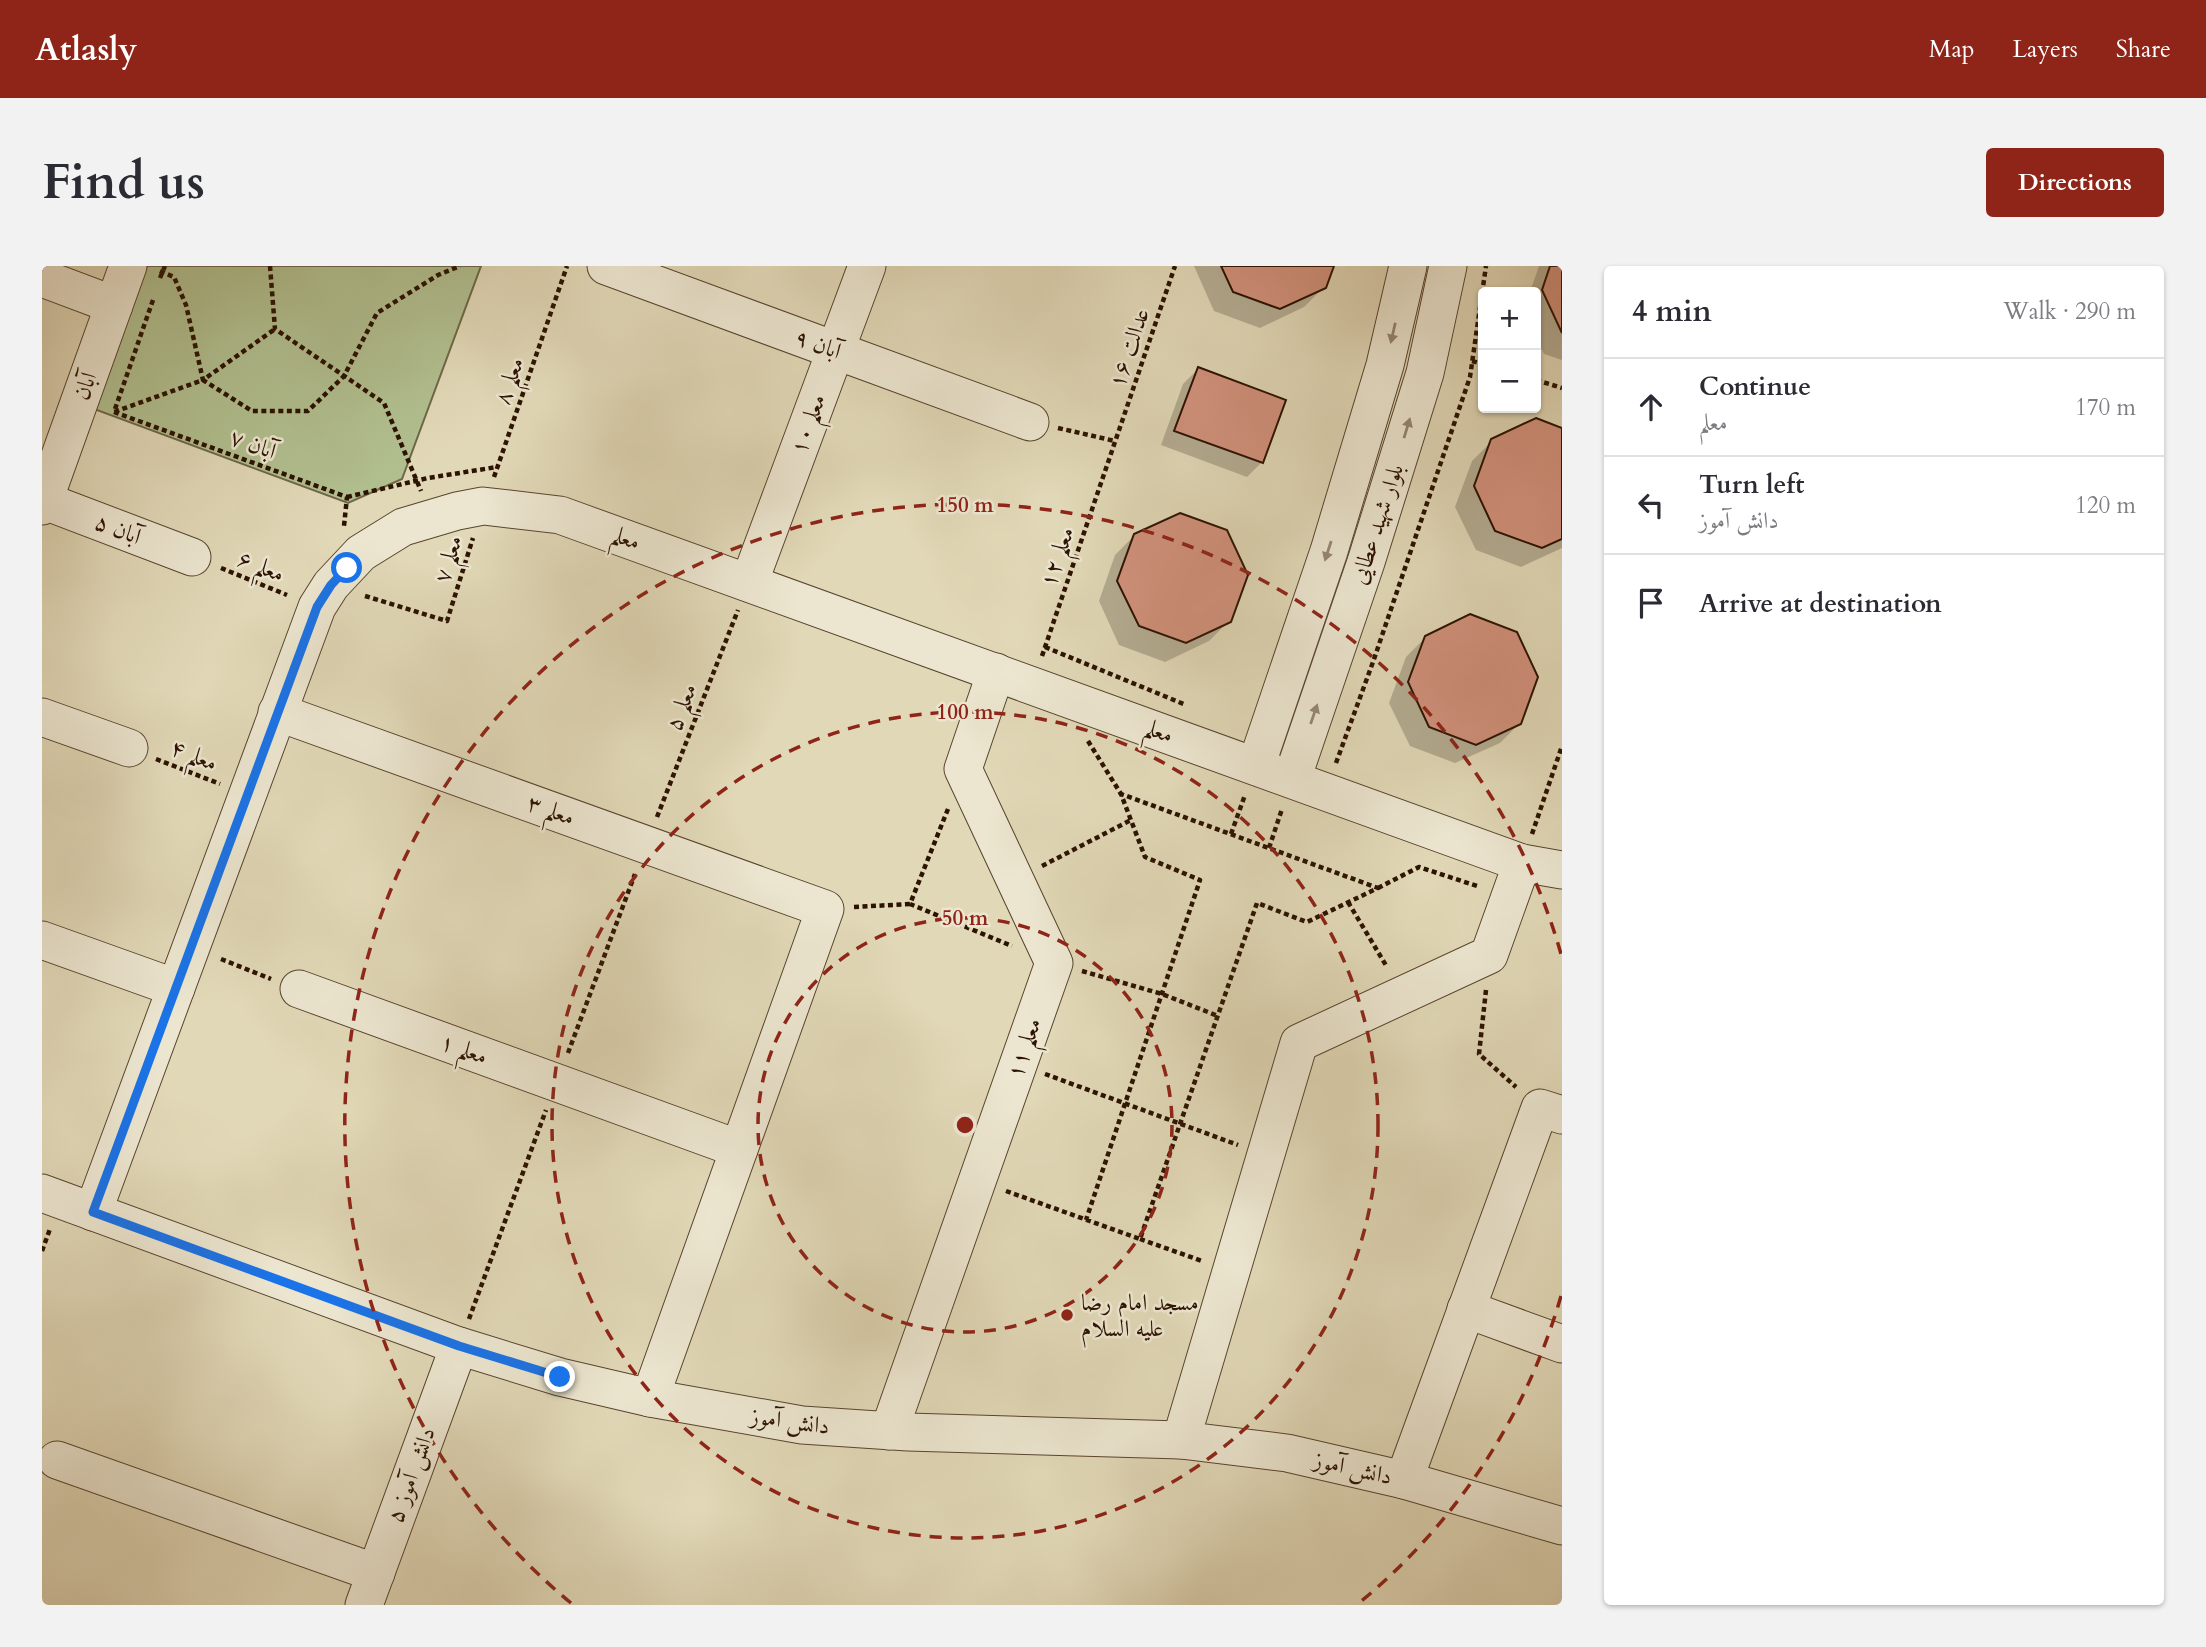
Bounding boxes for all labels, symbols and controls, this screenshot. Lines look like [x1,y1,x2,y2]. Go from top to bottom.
text: Atlasly [35,27,137,72]
text: Map [1929,33,1975,66]
text: Layers [2013,33,2078,66]
text: Share [2116,33,2171,66]
button: Directions [1986,148,2164,217]
text: Find us [42,149,205,216]
map controls [1478,287,1541,413]
button: + [1478,287,1541,350]
text: 4 min [1632,291,1712,332]
text: Walk · 290 m [2003,296,2136,327]
street label: عدالت ۱۶ [1101,304,1157,392]
street label: آبان ۹ [790,321,848,368]
one-way arrow [1387,322,1398,344]
button: − [1478,350,1541,413]
street label: معلم ۸ [487,353,538,411]
street label: آبان [66,365,105,404]
text: Continue [1699,369,1811,404]
icon: ahead [1632,388,1670,426]
street label: معلم ۱۰ [783,390,840,461]
text: 170 m [2075,392,2136,423]
text: معلم [1699,407,1727,438]
one-way arrow [1403,418,1413,439]
street label: آبان ۷ [225,421,283,468]
street label: بلوار شهید عطایی [1343,460,1411,588]
text: Turn left [1699,467,1804,502]
icon: left [1632,486,1670,524]
text: 120 m [2075,490,2136,521]
text: 150 m [936,491,994,520]
text: دانش آموز [1699,505,1779,536]
street label: آبان ۵ [90,506,148,553]
street label: معلم [605,519,645,564]
street label: معلم ۱۲ [1032,523,1088,593]
street label: معلم ۷ [426,531,477,589]
one-way arrow [1323,540,1333,561]
street label: معلم ۶ [230,543,289,596]
route start [331,552,362,583]
icon: arrive [1632,584,1670,622]
text: Arrive at destination [1699,586,1942,621]
street label: معلم ۵ [658,679,711,738]
text: 100 m [936,698,994,727]
one-way arrow [1309,704,1320,725]
street label: معلم [1138,712,1178,757]
street label: معلم ۴ [163,732,222,785]
street label: معلم ۳ [521,787,579,839]
text: 50 m [942,904,989,933]
street label: معلم ۱۱ [999,1014,1055,1084]
street label: معلم ۱ [434,1026,492,1078]
centre of rings [953,1113,977,1137]
place label: مسجد امام رضا علیه السلام [1081,1287,1199,1348]
marker: مسجد امام رضا علیه السلام [1059,1307,1075,1323]
route end [544,1361,575,1392]
street label: دانش آموز [746,1400,832,1442]
street label: دانش آموز ۵ [379,1423,443,1527]
street label: دانش آموز [1309,1443,1395,1492]

